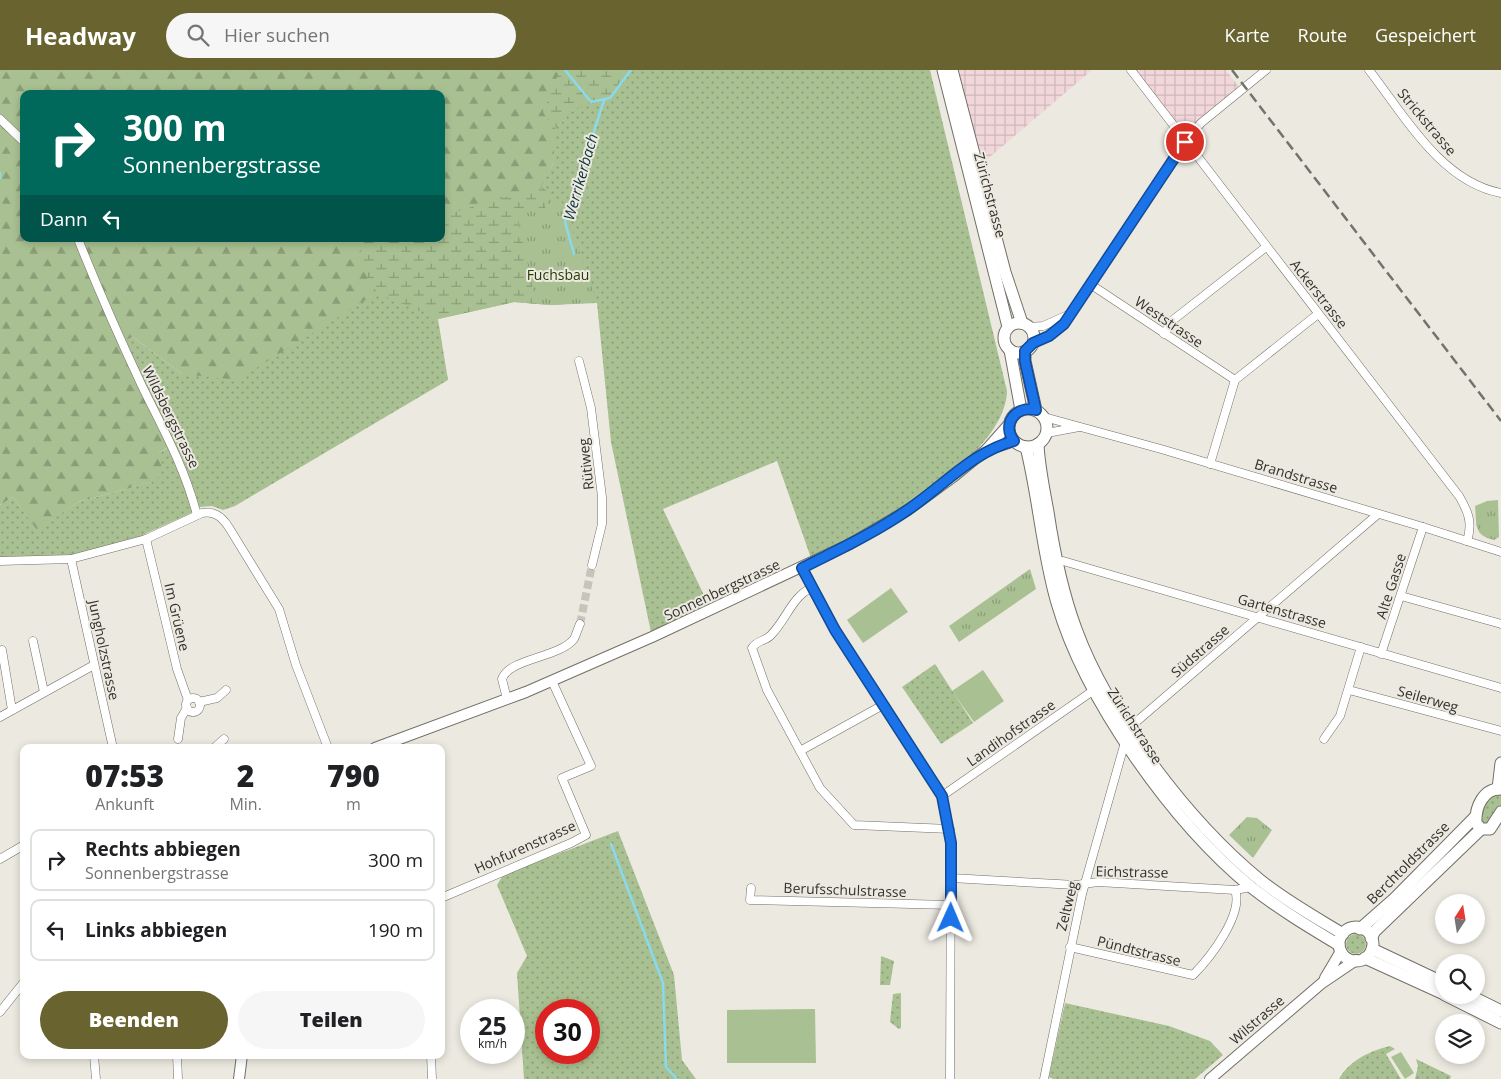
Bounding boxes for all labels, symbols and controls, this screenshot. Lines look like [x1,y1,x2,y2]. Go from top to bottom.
search box [166,13,516,58]
text: Headway [25,19,136,52]
icon: search [184,21,212,49]
text: Hier suchen [224,22,330,48]
text: Karte [1225,23,1270,47]
text: Route [1298,23,1347,47]
text: Gespeichert [1375,23,1476,47]
street label: Strickstrasse [1394,84,1461,159]
text: 300 m [123,104,227,151]
icon: right [40,110,105,175]
pin [1164,121,1206,163]
icon: arrive [1171,128,1199,156]
water label: Werrikerbach [558,131,602,222]
text: Sonnenbergstrasse [123,149,321,179]
street label: Zürichstrasse [970,150,1011,240]
icon: left [98,205,126,233]
text: Dann [40,206,88,232]
street label: Ackerstrasse [1286,255,1352,332]
park label: Fuchsbau [527,265,589,284]
street label: Weststrasse [1131,292,1207,352]
street label: Wildsbergstrasse [139,363,204,471]
street label: Rütiweg [573,437,598,491]
street label: Brandstrasse [1252,454,1340,497]
street label: Alte Gasse [1371,550,1410,621]
street label: Sonnenbergstrasse [661,554,783,625]
street label: Im Grüene [160,581,195,653]
street label: Gartenstrasse [1236,589,1329,632]
street label: Jungholzstrasse [84,596,124,702]
street label: Südstrasse [1167,620,1233,681]
street label: Seilerweg [1395,681,1461,716]
street label: Zürichstrasse [1104,684,1167,768]
street label: Landihofstrasse [963,695,1059,770]
text: 07:53 [85,755,164,796]
text: 2 [237,755,254,796]
text: 790 [327,755,380,796]
text: Ankunft [95,793,154,815]
text: Min. [229,793,262,815]
text: m [346,793,361,815]
street label: Hohfurenstrasse [471,816,579,877]
street label: Berchtoldstrasse [1362,817,1453,908]
text: Rechts abbiegen [85,836,241,862]
icon: right [42,846,70,874]
text: 300 m [368,847,423,873]
street label: Eichstrasse [1095,861,1169,882]
text: Sonnenbergstrasse [85,862,229,884]
street label: Berufsschulstrasse [783,878,907,901]
street label: Zeltweg [1051,879,1082,933]
position arrow [924,891,976,943]
north arrow [1435,894,1485,944]
map controls [1435,894,1485,1064]
icon: left [42,916,70,944]
text: Links abbiegen [85,917,227,943]
text: 190 m [368,917,423,943]
street label: Pündtstrasse [1095,931,1183,970]
button: search [1435,954,1485,1004]
button: Beenden [40,991,228,1049]
button: Teilen [238,991,425,1049]
street label: Wilstrasse [1225,991,1288,1049]
speed limit sign: 30 [535,999,600,1064]
text: 25 [478,1008,507,1042]
button: layers [1435,1014,1485,1064]
text: km/h [478,1035,507,1052]

